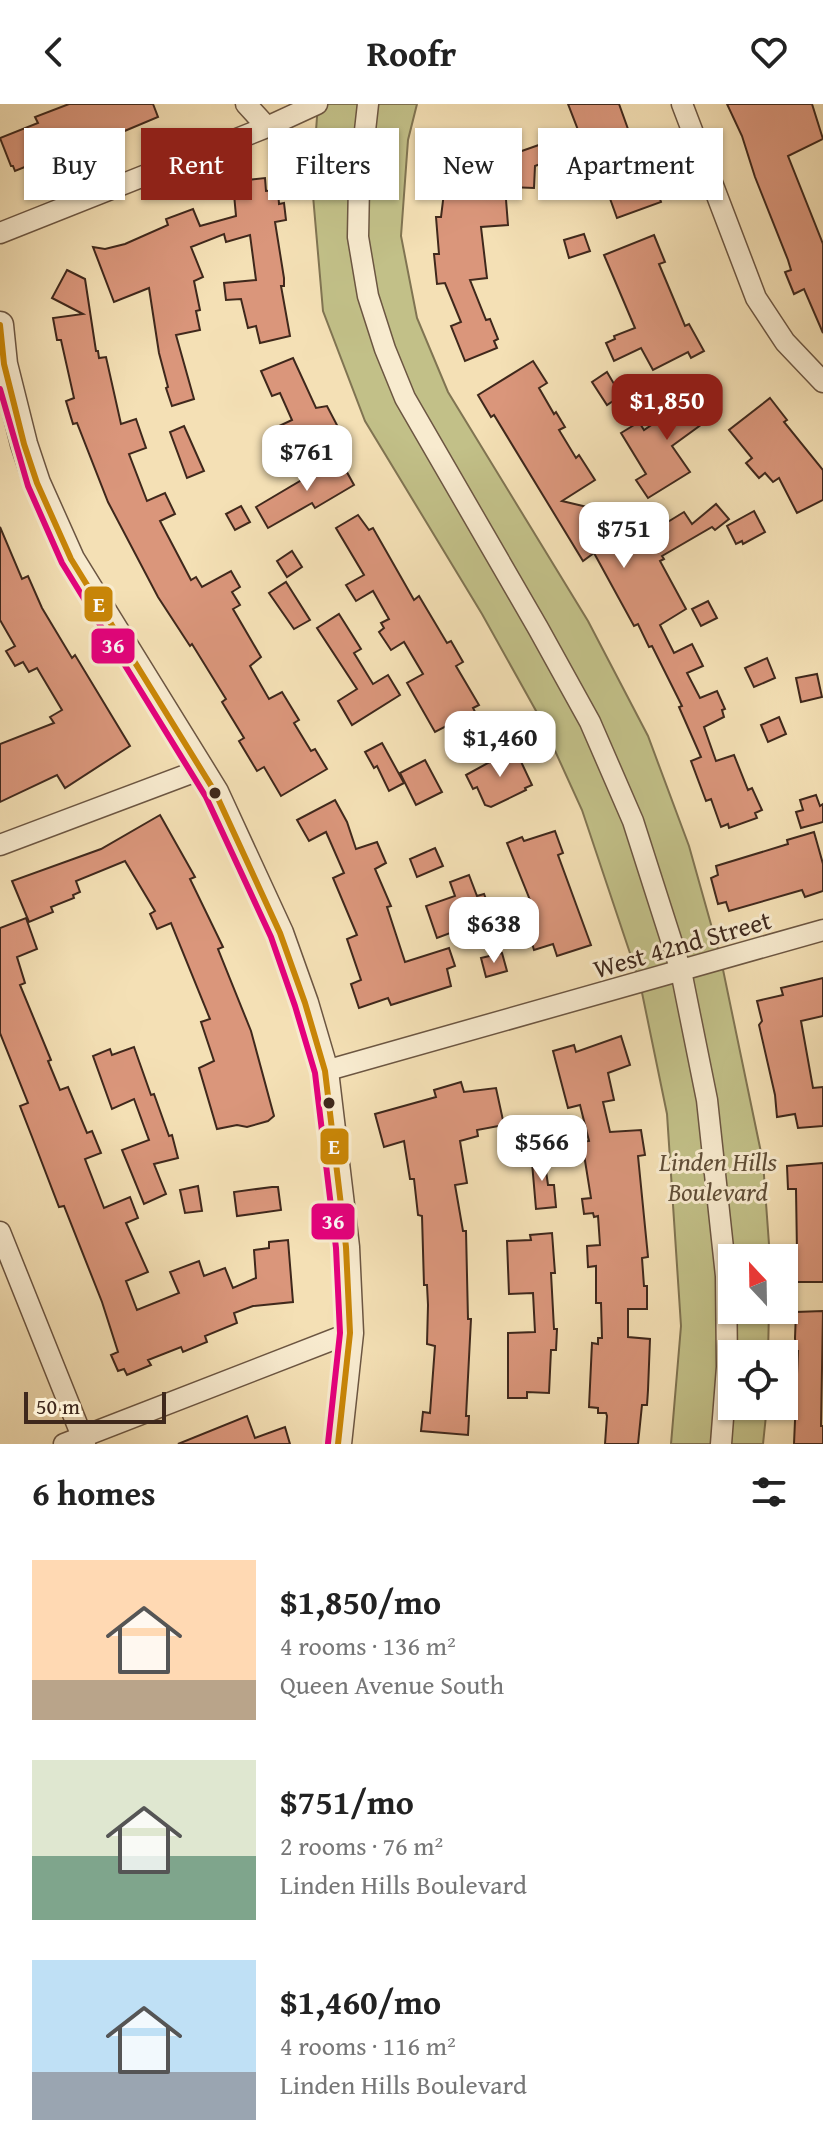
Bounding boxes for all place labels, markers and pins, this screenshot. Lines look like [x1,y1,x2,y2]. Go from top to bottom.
pin: $1,850 [602,374,732,442]
pin: $761 [260,425,354,493]
pin: $751 [577,502,671,570]
pin: $1,460 [435,711,565,779]
unlabelled marker [207,785,223,801]
pin: $638 [447,897,541,965]
unlabelled marker [321,1095,337,1111]
pin: $566 [495,1115,589,1183]

